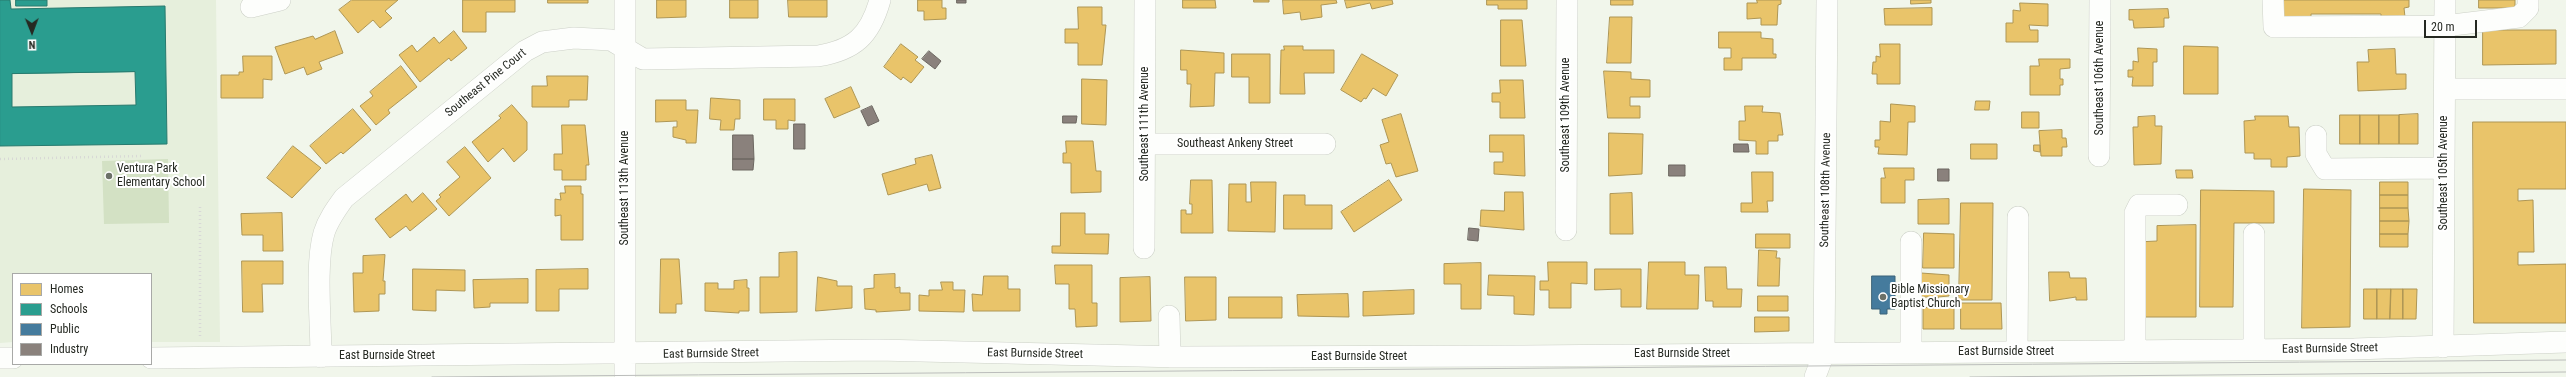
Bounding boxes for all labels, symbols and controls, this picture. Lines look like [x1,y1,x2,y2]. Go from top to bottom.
north arrow [12,12,52,52]
scale bar [2426,12,2479,38]
text: 20 m [2431,20,2455,34]
street label: Southeast 106th Avenue [2093,21,2107,135]
text: N [29,38,36,51]
street label: Southeast Pine Court [443,46,529,120]
street label: Southeast 109th Avenue [1559,58,1573,172]
street label: Southeast 111th Avenue [1138,67,1152,181]
street label: Southeast 105th Avenue [2437,116,2451,230]
street label: Southeast 113th Avenue [618,131,632,245]
street label: Southeast 108th Avenue [1818,132,1834,248]
street label: Southeast Ankeny Street [1177,137,1293,151]
place label: Ventura Park Elementary School [117,162,205,190]
marker: Ventura Park Elementary School [104,171,114,181]
legend [12,273,152,365]
text: Homes [50,282,84,296]
place label: Bible Missionary Baptist Church [1891,283,1969,311]
marker: Bible Missionary Baptist Church [1878,292,1888,302]
text: Schools [50,302,88,316]
text: Public [50,322,79,336]
street label: East Burnside Street [2282,341,2378,357]
text: Industry [50,342,88,356]
street label: East Burnside Street [1958,345,2054,359]
street label: East Burnside Street [663,346,759,362]
street label: East Burnside Street [987,346,1083,362]
street label: East Burnside Street [1634,347,1730,361]
street label: East Burnside Street [339,349,435,363]
street label: East Burnside Street [1311,350,1407,364]

